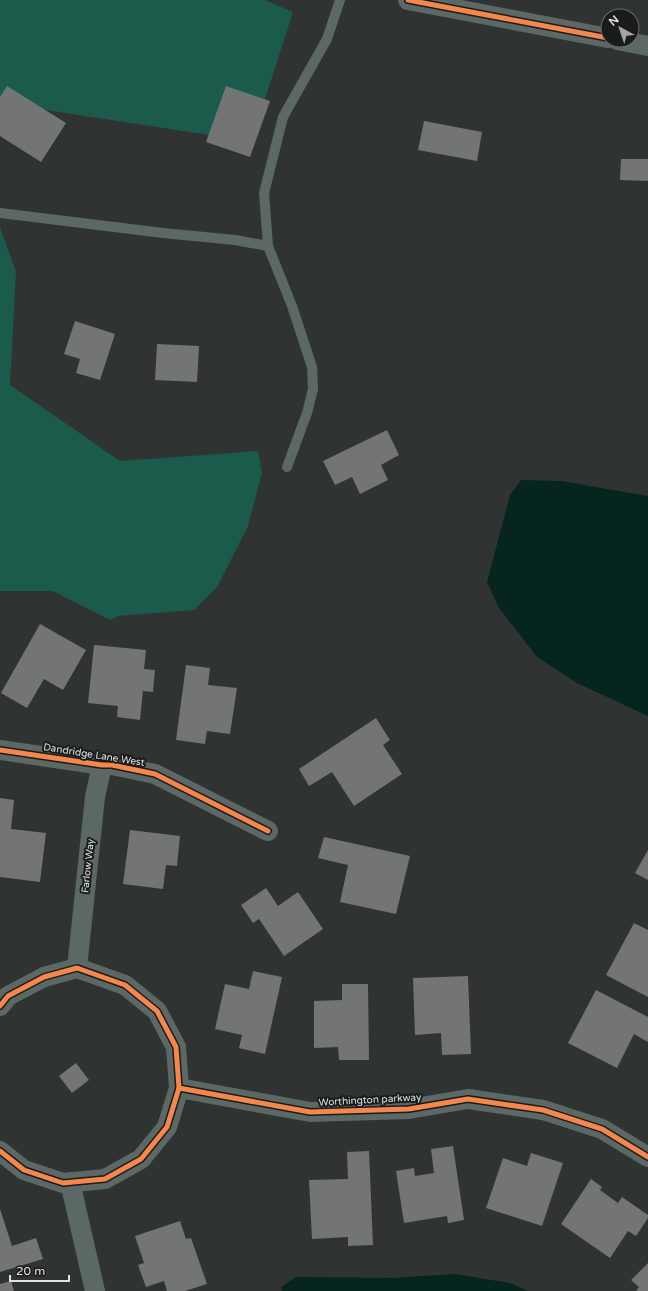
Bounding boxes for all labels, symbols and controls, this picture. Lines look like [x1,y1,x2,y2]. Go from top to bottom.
north arrow [600,8,640,48]
text: N [606,13,621,29]
street label: Dandridge Lane West [43,741,146,769]
street label: Farlow Way [79,838,97,894]
street label: Worthington parkway [318,1091,422,1109]
scale bar [10,1257,69,1283]
text: 20 m [16,1264,45,1278]

